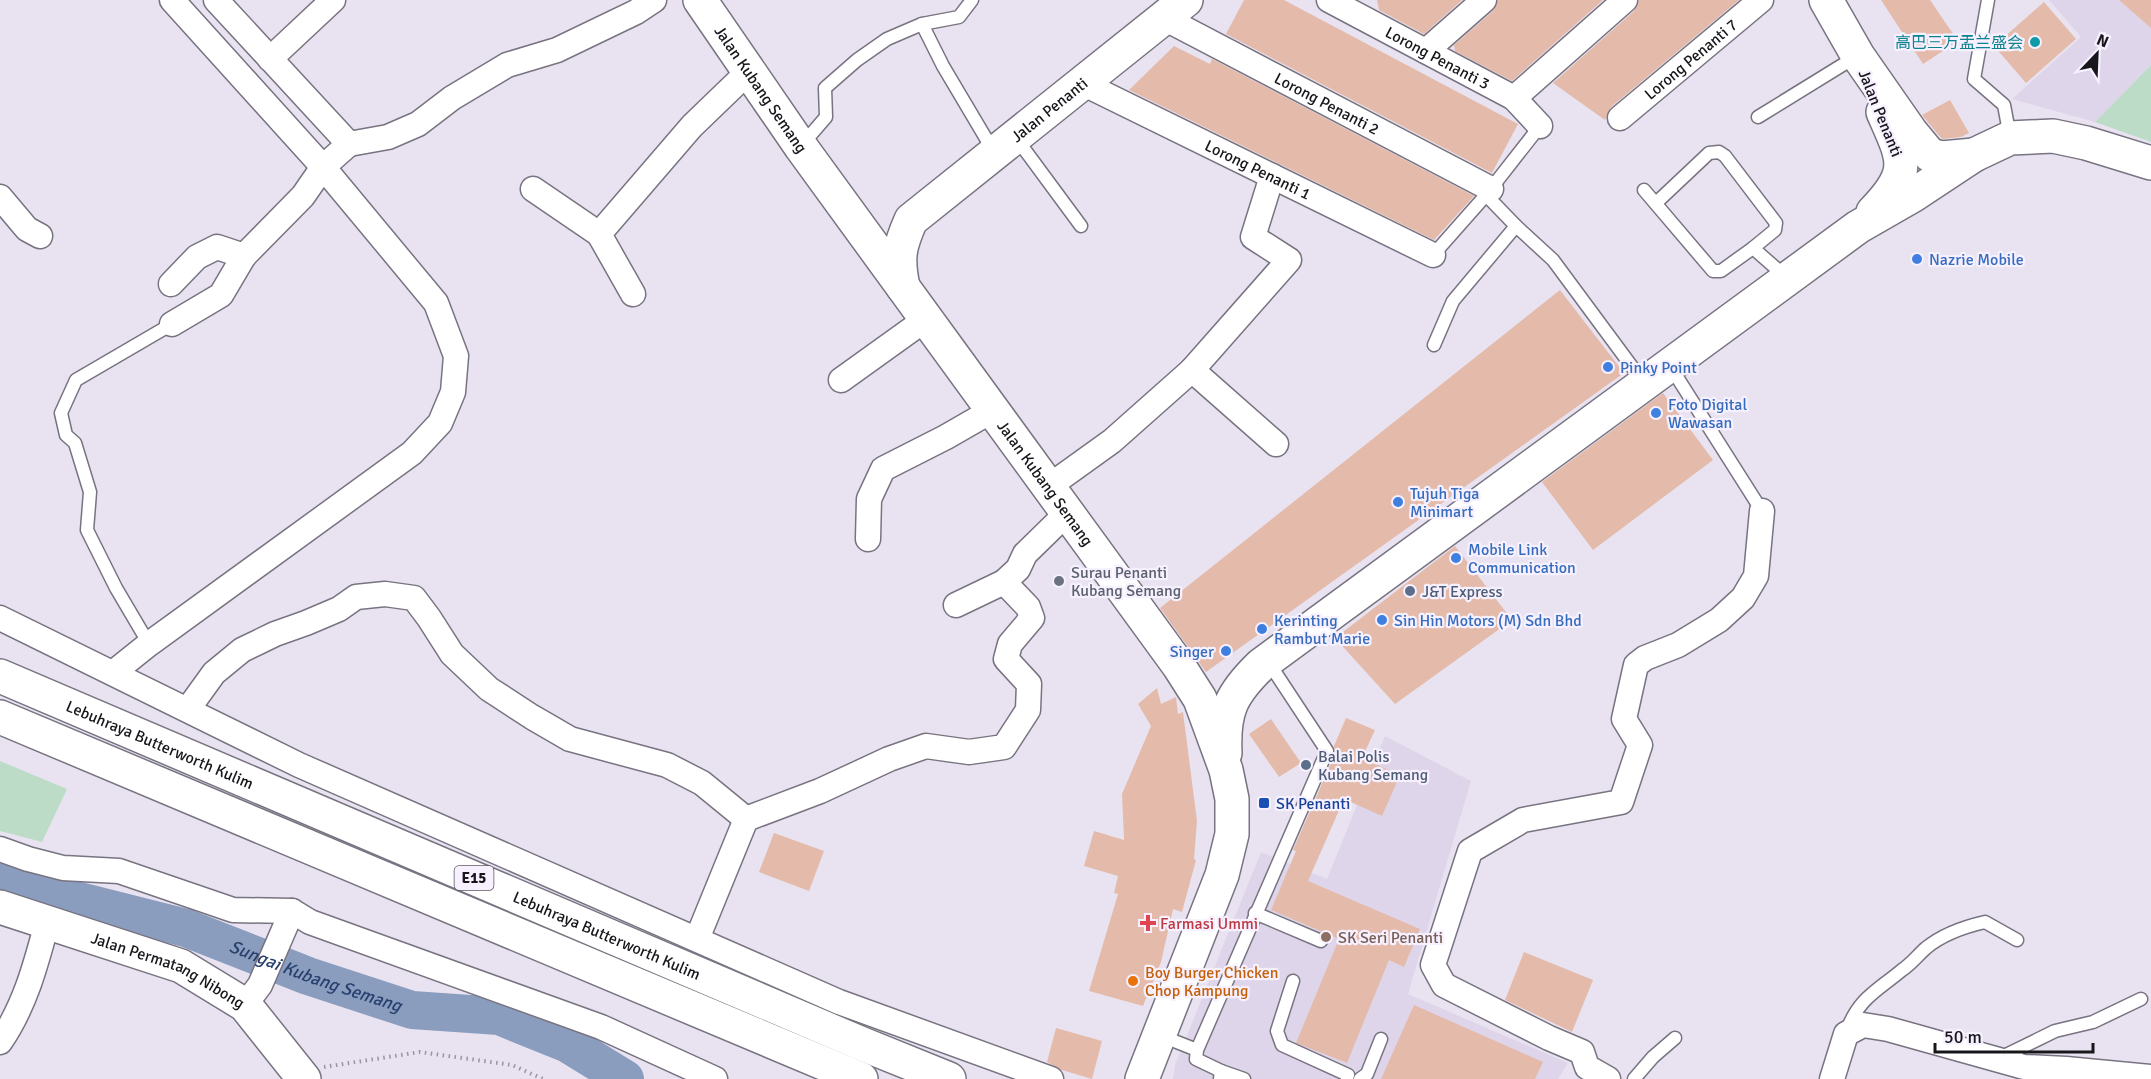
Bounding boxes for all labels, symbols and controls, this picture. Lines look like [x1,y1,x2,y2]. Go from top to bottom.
street label: Lorong Penanti 7 [1641,15,1742,104]
street label: Jalan Kubang Semang [710,22,811,157]
street label: Lorong Penanti 3 [1382,23,1493,94]
north arrow [2067,24,2127,84]
text: N [2093,30,2112,52]
place label: 高巴三万盂兰盛会 [1895,33,2023,53]
marker: 高巴三万盂兰盛会 [2028,35,2042,49]
street label: Jalan Penanti [1854,67,1907,160]
street label: Lorong Penanti 2 [1271,69,1382,140]
street label: Jalan Penanti [1007,74,1092,147]
street label: Lorong Penanti 1 [1201,136,1314,205]
place label: Nazrie Mobile [1929,250,2024,270]
marker: Nazrie Mobile [1910,252,1924,266]
place label: Pinky Point [1620,358,1697,378]
marker: Pinky Point [1601,360,1615,374]
place label: Foto Digital Wawasan [1668,395,1747,433]
marker: Foto Digital Wawasan [1649,406,1663,420]
street label: Jalan Kubang Semang [993,417,1097,550]
place label: Tujuh Tiga Minimart [1410,484,1479,522]
marker: Tujuh Tiga Minimart [1391,495,1405,509]
place label: Mobile Link Communication [1468,540,1576,578]
marker: Mobile Link Communication [1449,551,1463,565]
place label: Surau Penanti Kubang Semang [1071,563,1181,601]
marker: Surau Penanti Kubang Semang [1052,574,1066,588]
place label: J&T Express [1422,582,1503,602]
marker: J&T Express [1403,584,1417,598]
place label: Kerinting Rambut Marie [1274,611,1370,649]
place label: Sin Hin Motors (M) Sdn Bhd [1394,611,1582,631]
marker: Sin Hin Motors (M) Sdn Bhd [1375,613,1389,627]
marker: Kerinting Rambut Marie [1255,622,1269,636]
place label: Singer [1170,642,1214,662]
marker: Singer [1219,644,1233,658]
street label: Lebuhraya Butterworth Kulim [63,696,256,794]
place label: Balai Polis Kubang Semang [1318,747,1428,785]
marker: Balai Polis Kubang Semang [1299,758,1313,772]
place label: SK Penanti [1276,794,1350,814]
marker: SK Penanti [1257,796,1271,810]
road number: E15 [454,866,494,890]
street label: Lebuhraya Butterworth Kulim [510,887,703,985]
place label: Farmasi Ummi [1160,914,1258,934]
marker: Farmasi Ummi [1141,916,1155,930]
street label: Jalan Permatang Nibong [88,928,248,1013]
place label: SK Seri Penanti [1338,928,1443,948]
marker: SK Seri Penanti [1319,930,1333,944]
water label: Sungai Kubang Semang [226,935,406,1017]
place label: Boy Burger Chicken Chop Kampung [1145,963,1278,1001]
marker: Boy Burger Chicken Chop Kampung [1126,974,1140,988]
scale bar [1935,1016,2092,1054]
text: 50 m [1944,1026,1982,1048]

